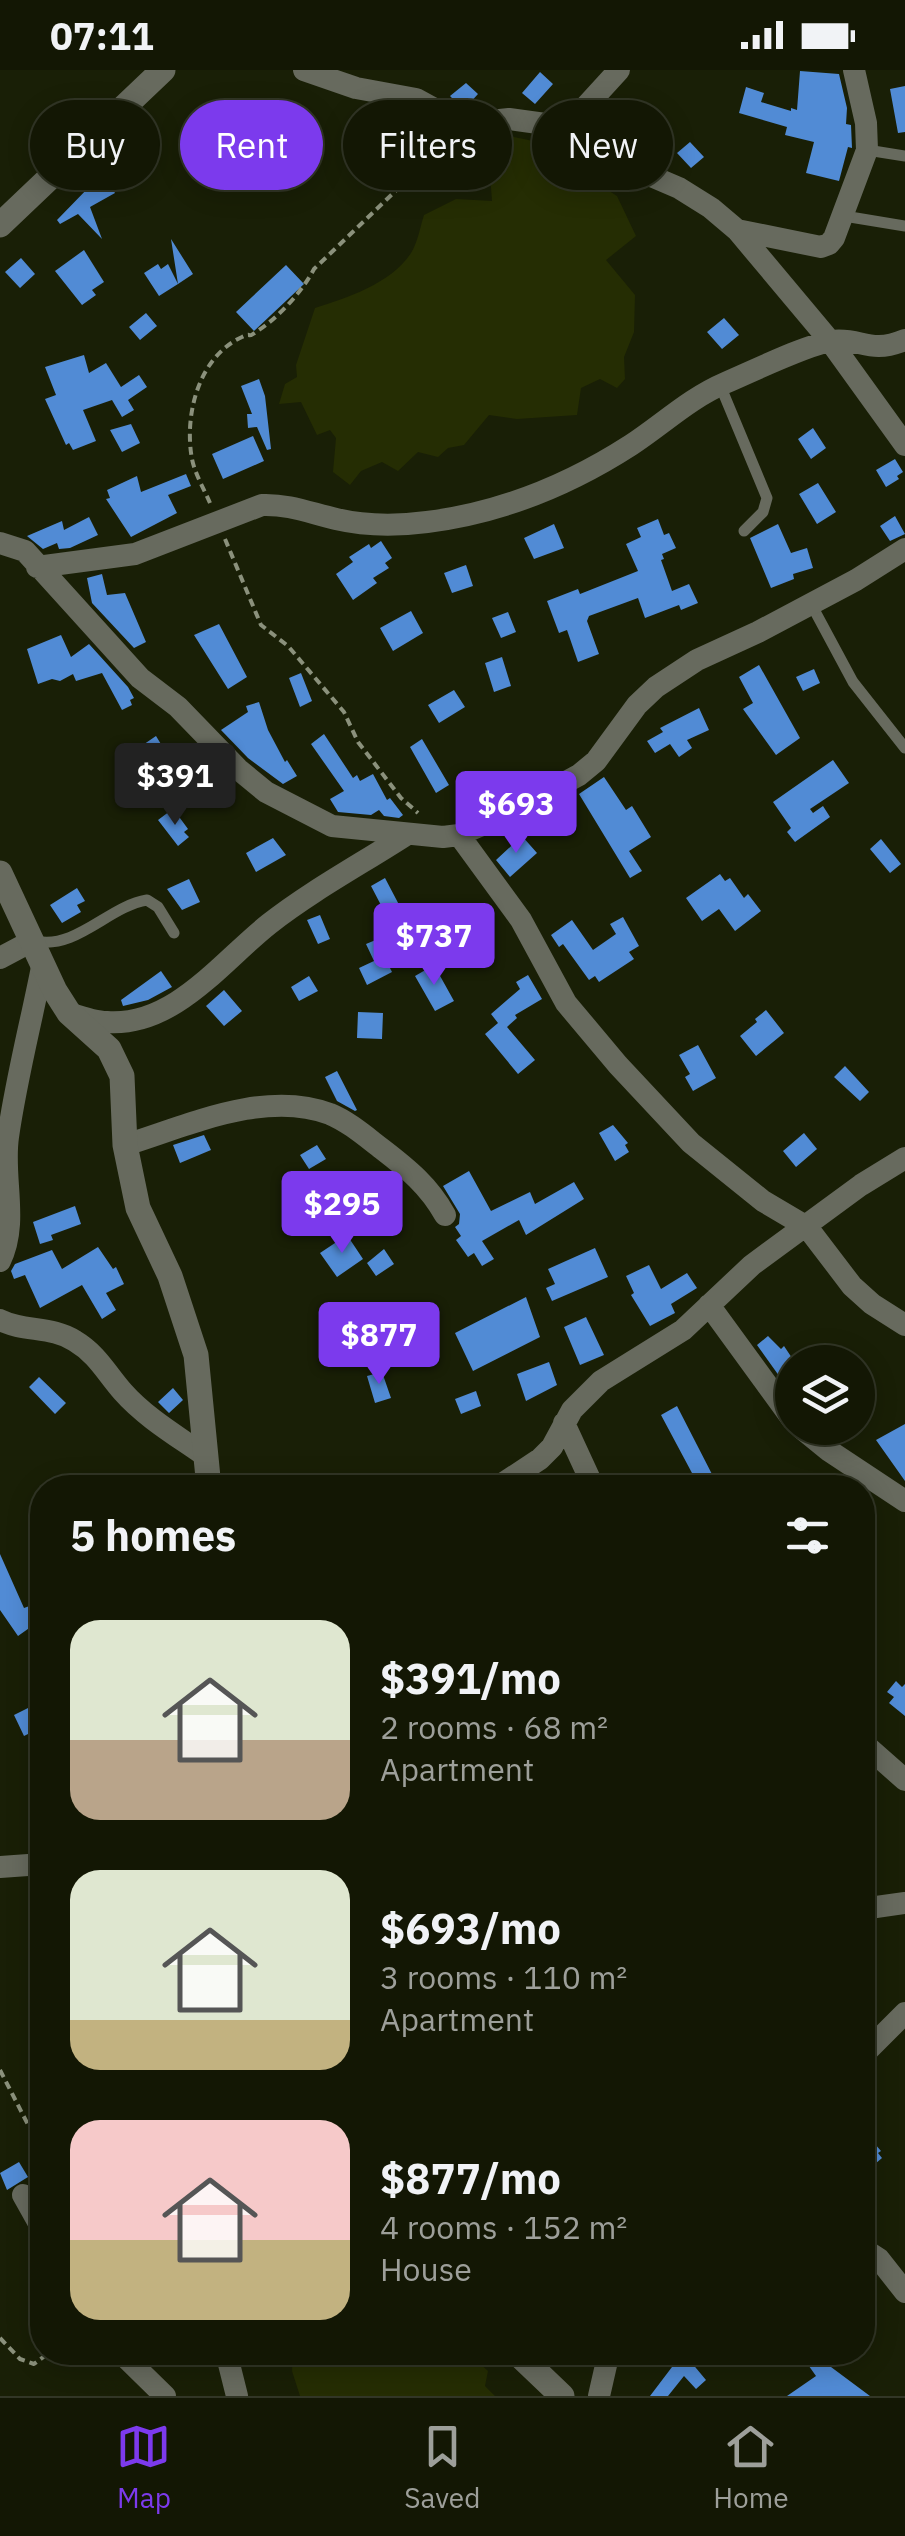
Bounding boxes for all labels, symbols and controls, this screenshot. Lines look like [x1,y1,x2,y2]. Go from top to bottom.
text: 07:11 [50,11,154,60]
chip: Buy [30,100,160,190]
chip: Rent [180,100,323,190]
chip: Filters [343,100,512,190]
chip: New [532,100,673,190]
pin: $391 [116,743,234,828]
text: $391 [137,754,213,796]
pin: $693 [457,771,575,856]
text: $693 [478,782,554,824]
pin: $737 [375,903,493,988]
text: $737 [396,914,472,956]
pin: $295 [283,1171,401,1256]
text: $295 [304,1182,380,1224]
pin: $877 [320,1302,438,1387]
text: $877 [341,1313,417,1355]
map controls [775,1345,875,1445]
button: layers [775,1345,875,1445]
text: 5 homes [70,1508,236,1563]
icon: filters [780,1508,835,1563]
text: $391/mo [380,1651,561,1706]
icon: home [150,1660,270,1780]
text: 2 rooms · 68 m² [380,1706,608,1748]
text: Apartment [380,1748,534,1790]
text: $693/mo [380,1901,561,1956]
icon: home [150,1910,270,2030]
text: 3 rooms · 110 m² [380,1956,627,1998]
text: Apartment [380,1998,534,2040]
text: $877/mo [380,2151,561,2206]
icon: home [150,2160,270,2280]
text: 4 rooms · 152 m² [380,2206,627,2248]
text: House [380,2248,472,2290]
tab: Map [116,2419,171,2516]
tab: Saved [404,2419,480,2516]
tab: Home [713,2419,789,2516]

